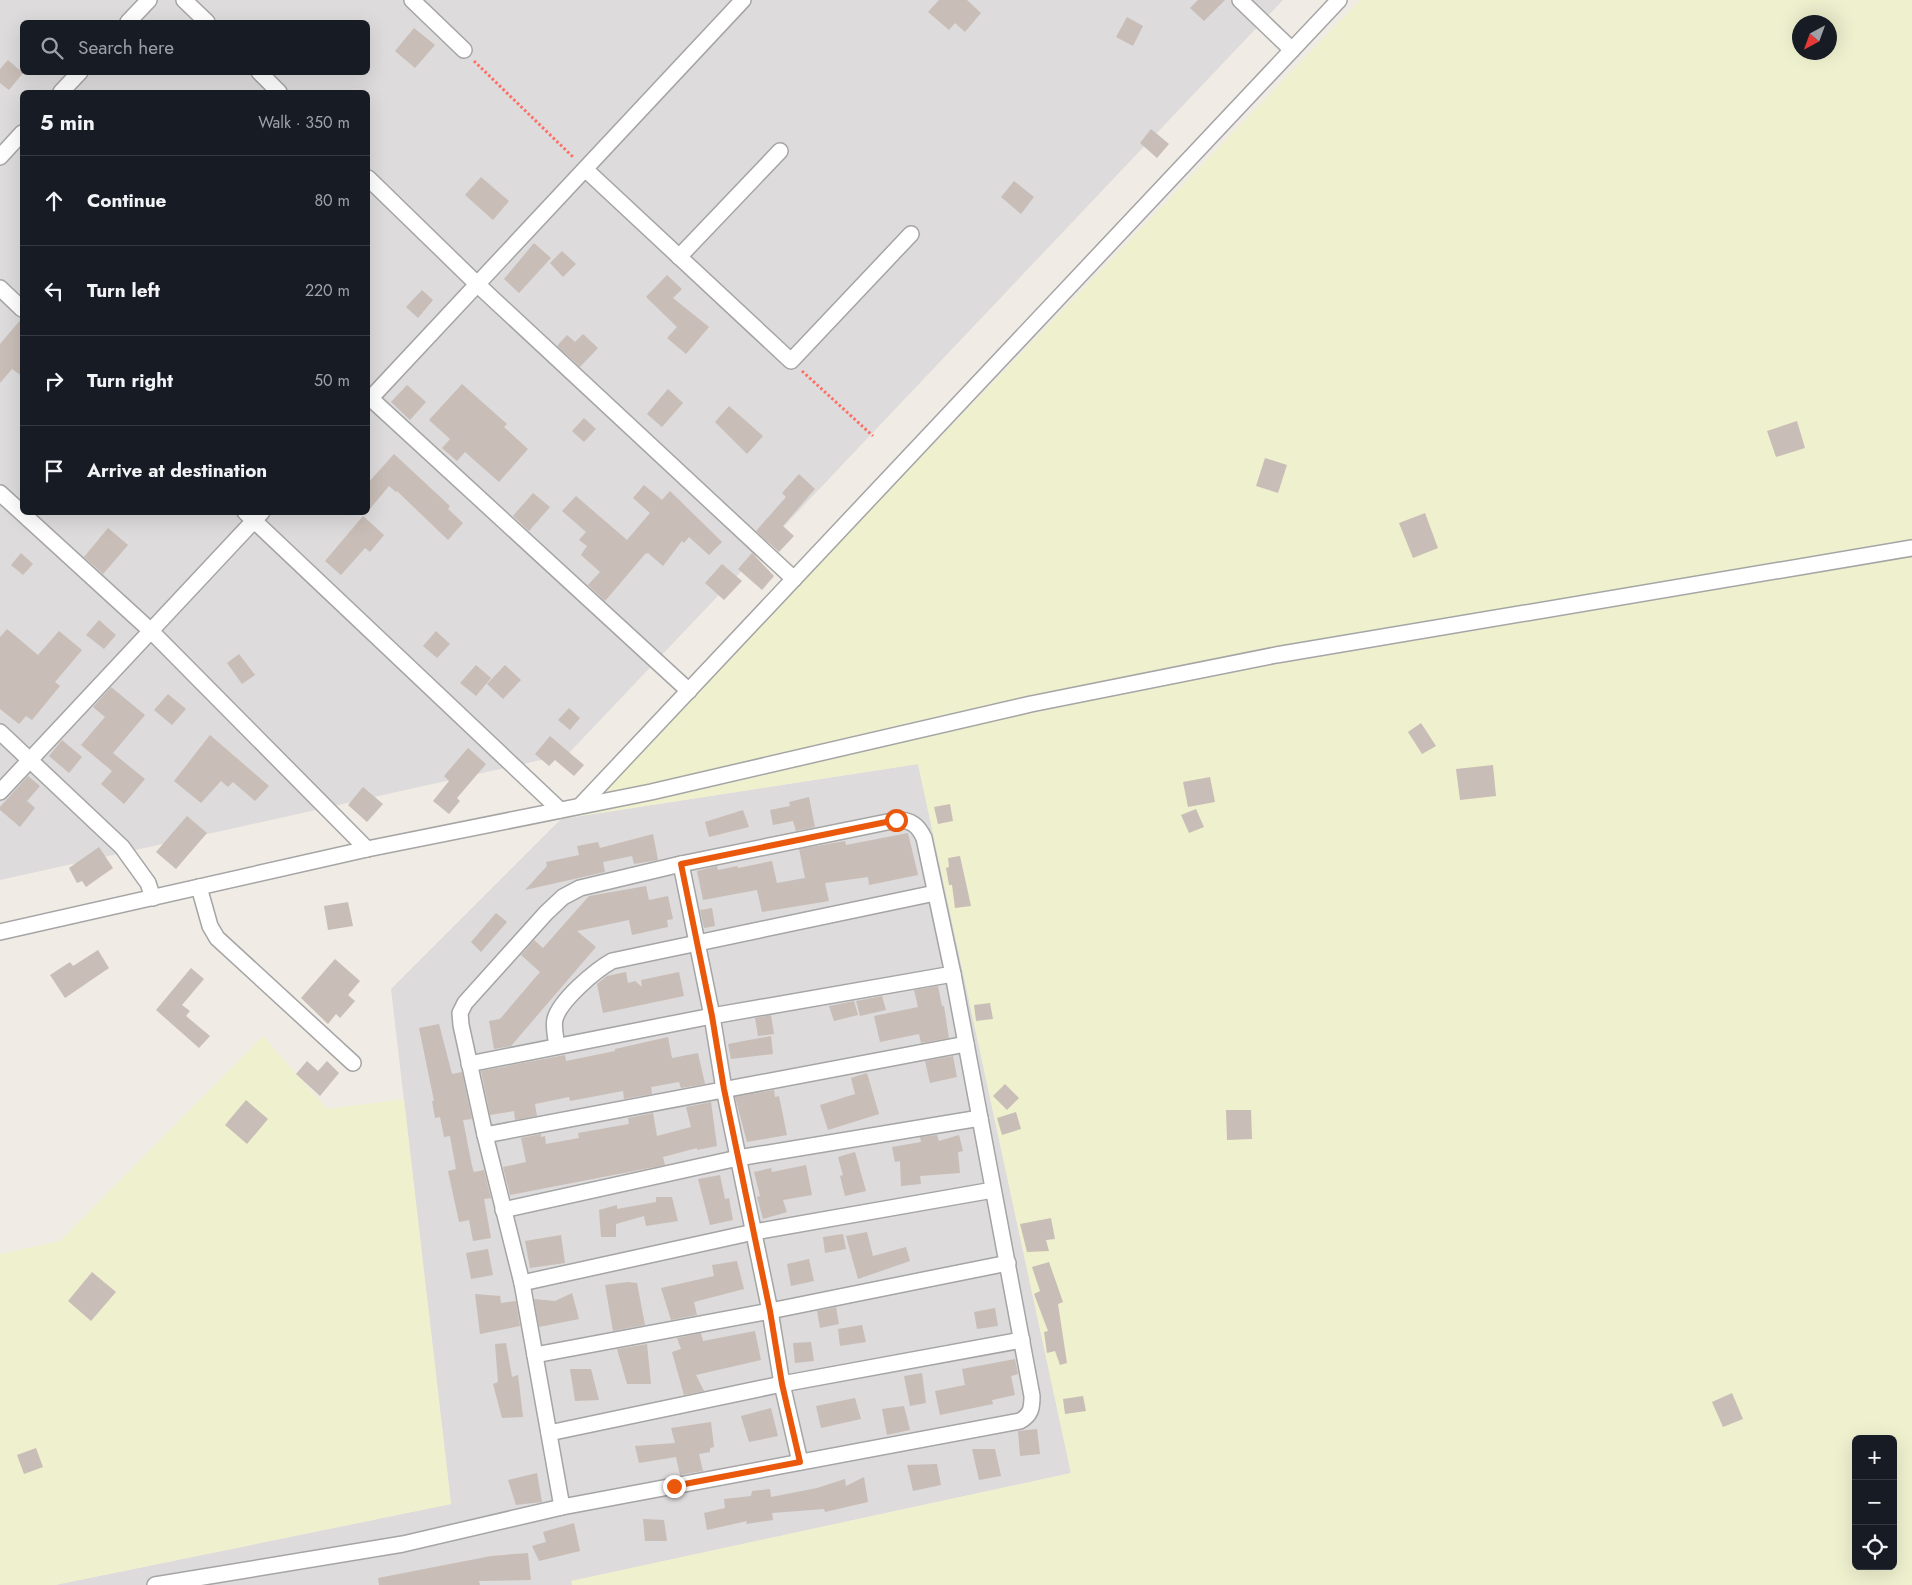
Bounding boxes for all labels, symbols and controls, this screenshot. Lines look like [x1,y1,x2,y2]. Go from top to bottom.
north arrow [1792,15,1837,60]
search box [20,20,370,75]
icon: search [38,34,66,62]
text: Search here [78,34,174,61]
text: 5 min [40,108,95,138]
text: Walk · 350 m [258,111,350,134]
icon: ahead [40,187,68,215]
text: Continue [87,187,166,214]
text: 80 m [314,189,350,212]
icon: left [40,277,68,305]
text: Turn left [87,277,160,304]
text: 220 m [305,279,350,302]
icon: right [40,367,68,395]
text: Turn right [87,367,173,394]
text: 50 m [314,369,350,392]
icon: arrive [40,457,68,485]
text: Arrive at destination [87,457,267,484]
route start [885,809,908,832]
map controls [1852,1435,1897,1570]
button: + [1852,1435,1897,1480]
route end [663,1475,686,1498]
button: − [1852,1480,1897,1525]
button: locate [1852,1525,1897,1570]

